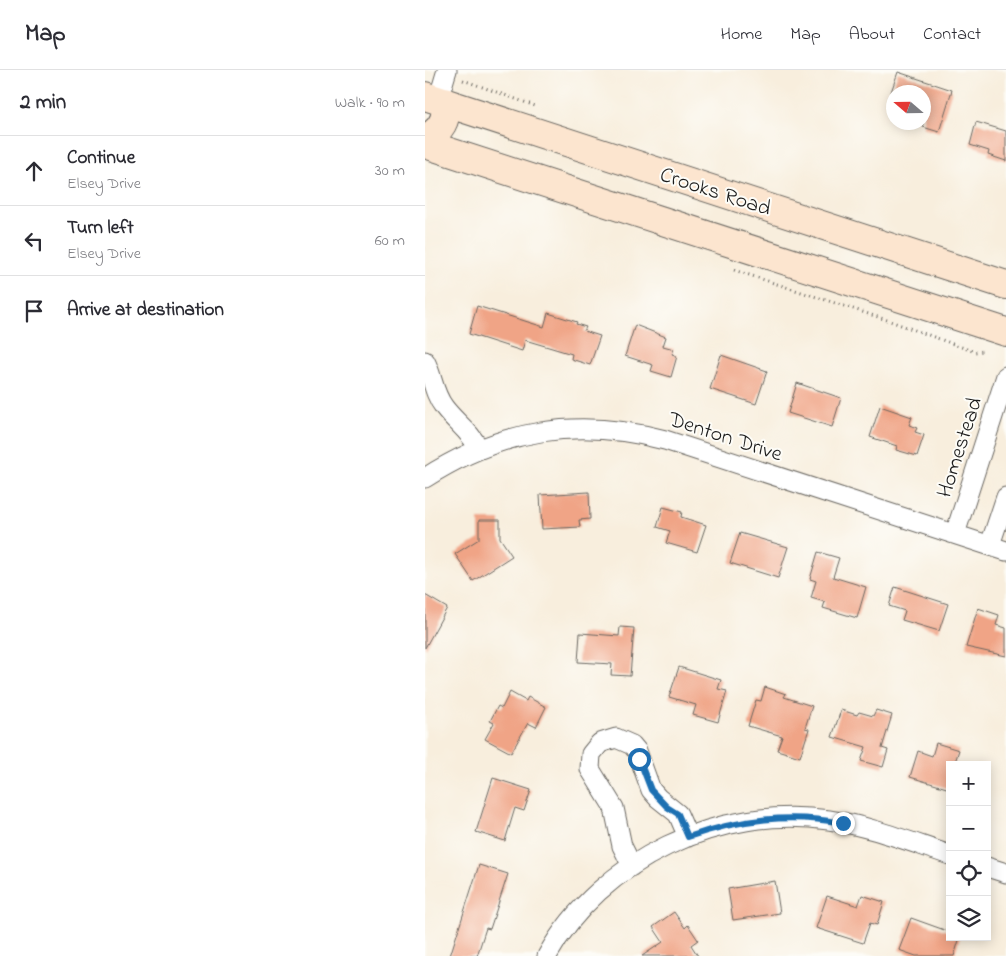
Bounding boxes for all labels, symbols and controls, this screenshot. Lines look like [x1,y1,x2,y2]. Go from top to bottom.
text: Map [25,17,66,52]
text: Home [721,22,762,48]
text: Map [790,22,821,48]
text: About [849,22,895,48]
text: Contact [923,22,981,48]
north arrow [886,85,931,130]
text: 2 min [20,88,66,118]
text: Walk · 90 m [335,91,405,115]
text: Continue [67,145,135,172]
icon: ahead [20,157,48,185]
text: 30 m [375,159,405,183]
street label: Crooks Road [655,160,775,226]
text: Elsey Drive [67,172,141,196]
text: Turn left [67,215,134,242]
icon: left [20,227,48,255]
text: 60 m [375,229,405,253]
text: Elsey Drive [67,242,141,266]
icon: arrive [20,297,48,325]
text: Arrive at destination [67,297,224,324]
street label: Homestead [930,394,992,502]
street label: Denton Drive [663,404,786,471]
route start [628,748,651,771]
map controls [946,761,991,941]
button: + [946,761,991,806]
button: − [946,806,991,851]
route end [832,812,855,835]
button: locate [946,851,991,896]
button: layers [946,896,991,941]

